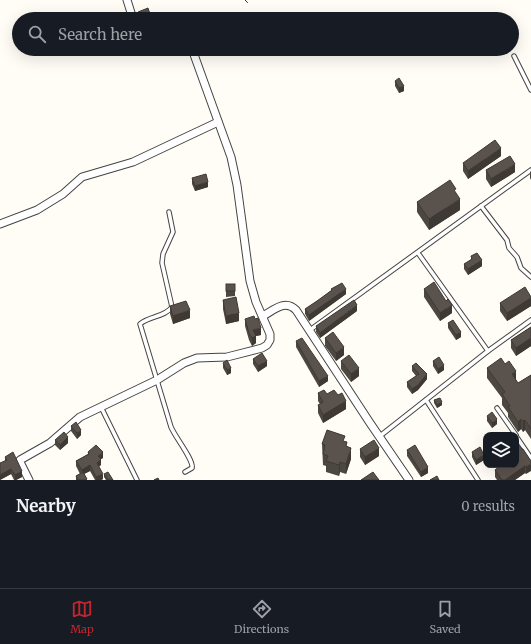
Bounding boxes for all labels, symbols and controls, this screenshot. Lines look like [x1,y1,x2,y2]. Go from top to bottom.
search box [12,12,519,56]
icon: search [26,23,48,45]
text: Search here [58,25,142,44]
map controls [483,432,519,468]
button: layers [483,432,519,468]
text: Nearby [16,495,76,517]
text: 0 results [461,498,515,515]
tab: Map [70,598,94,636]
tab: Directions [234,598,289,636]
tab: Saved [430,598,461,636]

